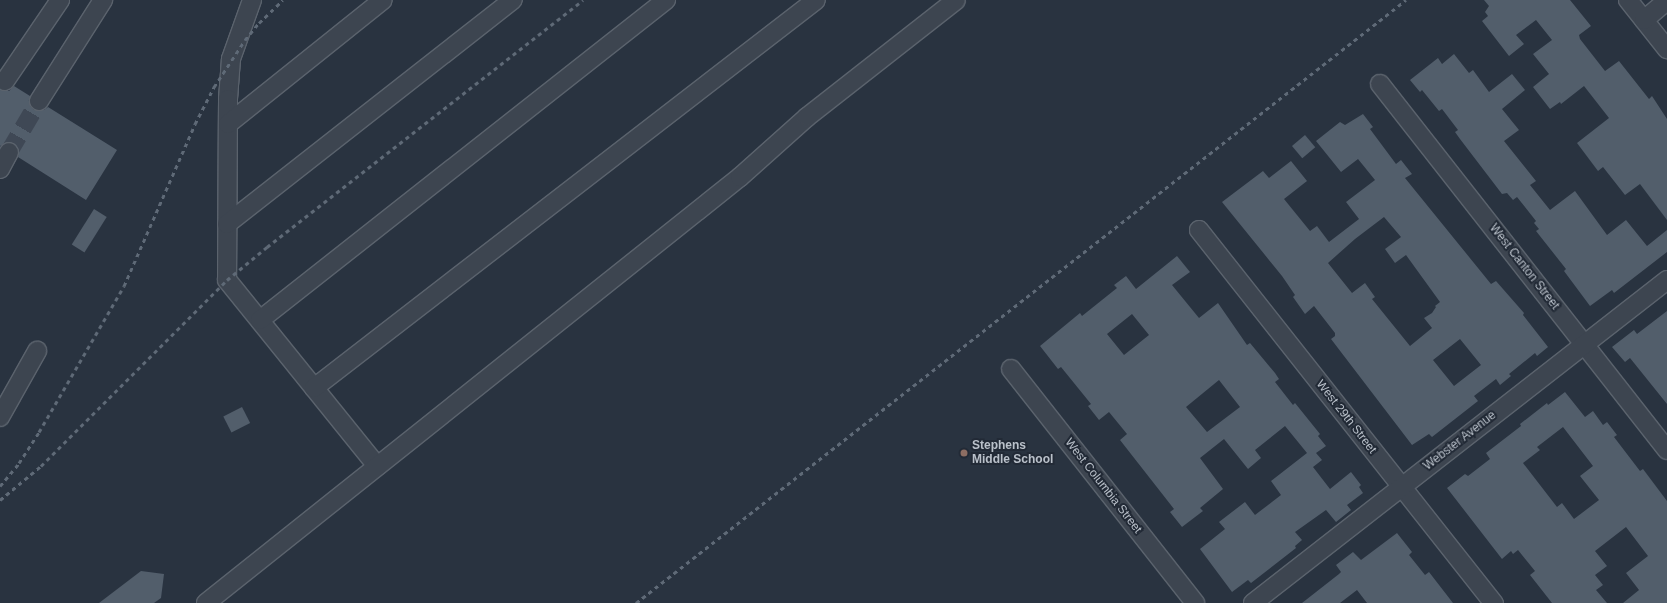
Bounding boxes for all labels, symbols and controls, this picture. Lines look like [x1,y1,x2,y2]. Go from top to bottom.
street label: West Canton Street [1486,221,1562,313]
street label: West 29th Street [1313,377,1379,457]
street label: Webster Avenue [1421,408,1499,474]
street label: West Columbia Street [1061,436,1145,536]
place label: Stephens Middle School [972,439,1053,467]
marker: Stephens Middle School [959,448,969,458]

